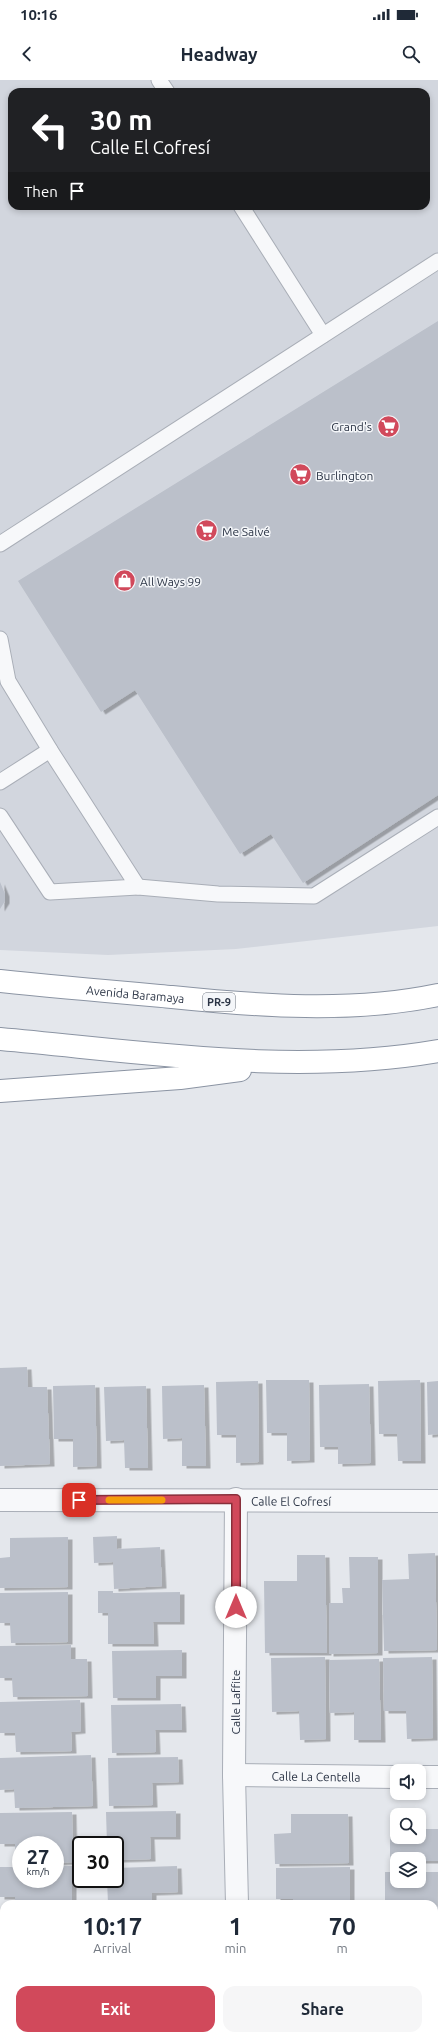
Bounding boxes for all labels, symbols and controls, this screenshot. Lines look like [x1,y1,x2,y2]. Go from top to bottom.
text: 10:16 [20,6,58,23]
icon: back [16,43,38,65]
icon: search [400,43,422,65]
text: Headway [180,44,258,64]
icon: left [24,104,76,156]
text: 30 m [90,104,152,135]
text: Calle El Cofresí [90,137,210,157]
icon: arrive [66,180,88,202]
text: Then [24,183,58,200]
supermarket icon: Grand's [375,413,401,439]
place label: Grand's [331,420,372,433]
supermarket icon: Burlington [288,462,314,488]
place label: Burlington [316,469,373,482]
supermarket icon: Me Salvé [194,518,220,544]
place label: Me Salvé [222,525,270,538]
shop icon: All Ways 99 [112,568,138,594]
place label: All Ways 99 [140,575,201,588]
street label: Avenida Baramaya [86,983,185,1005]
road number: PR-9 [203,993,235,1011]
pin [62,1483,96,1517]
icon: arrive [68,1489,90,1511]
street label: Calle El Cofresí [251,1494,332,1507]
position arrow [215,1586,257,1628]
street label: Calle Laffite [229,1670,242,1734]
map controls [390,1764,426,1888]
button: sound [390,1764,426,1800]
street label: Calle La Centella [271,1769,361,1783]
button: search [390,1808,426,1844]
speed limit sign: 30 [72,1836,124,1888]
text: 27 [27,1845,49,1868]
button: layers [390,1852,426,1888]
text: km/h [26,1866,50,1877]
text: 10:17 [82,1913,142,1940]
text: 1 [229,1913,242,1940]
text: 70 [329,1913,356,1940]
text: Arrival [93,1941,131,1955]
text: min [225,1941,246,1955]
text: m [337,1941,348,1955]
button: Exit [16,1986,215,2032]
button: Share [223,1986,422,2032]

